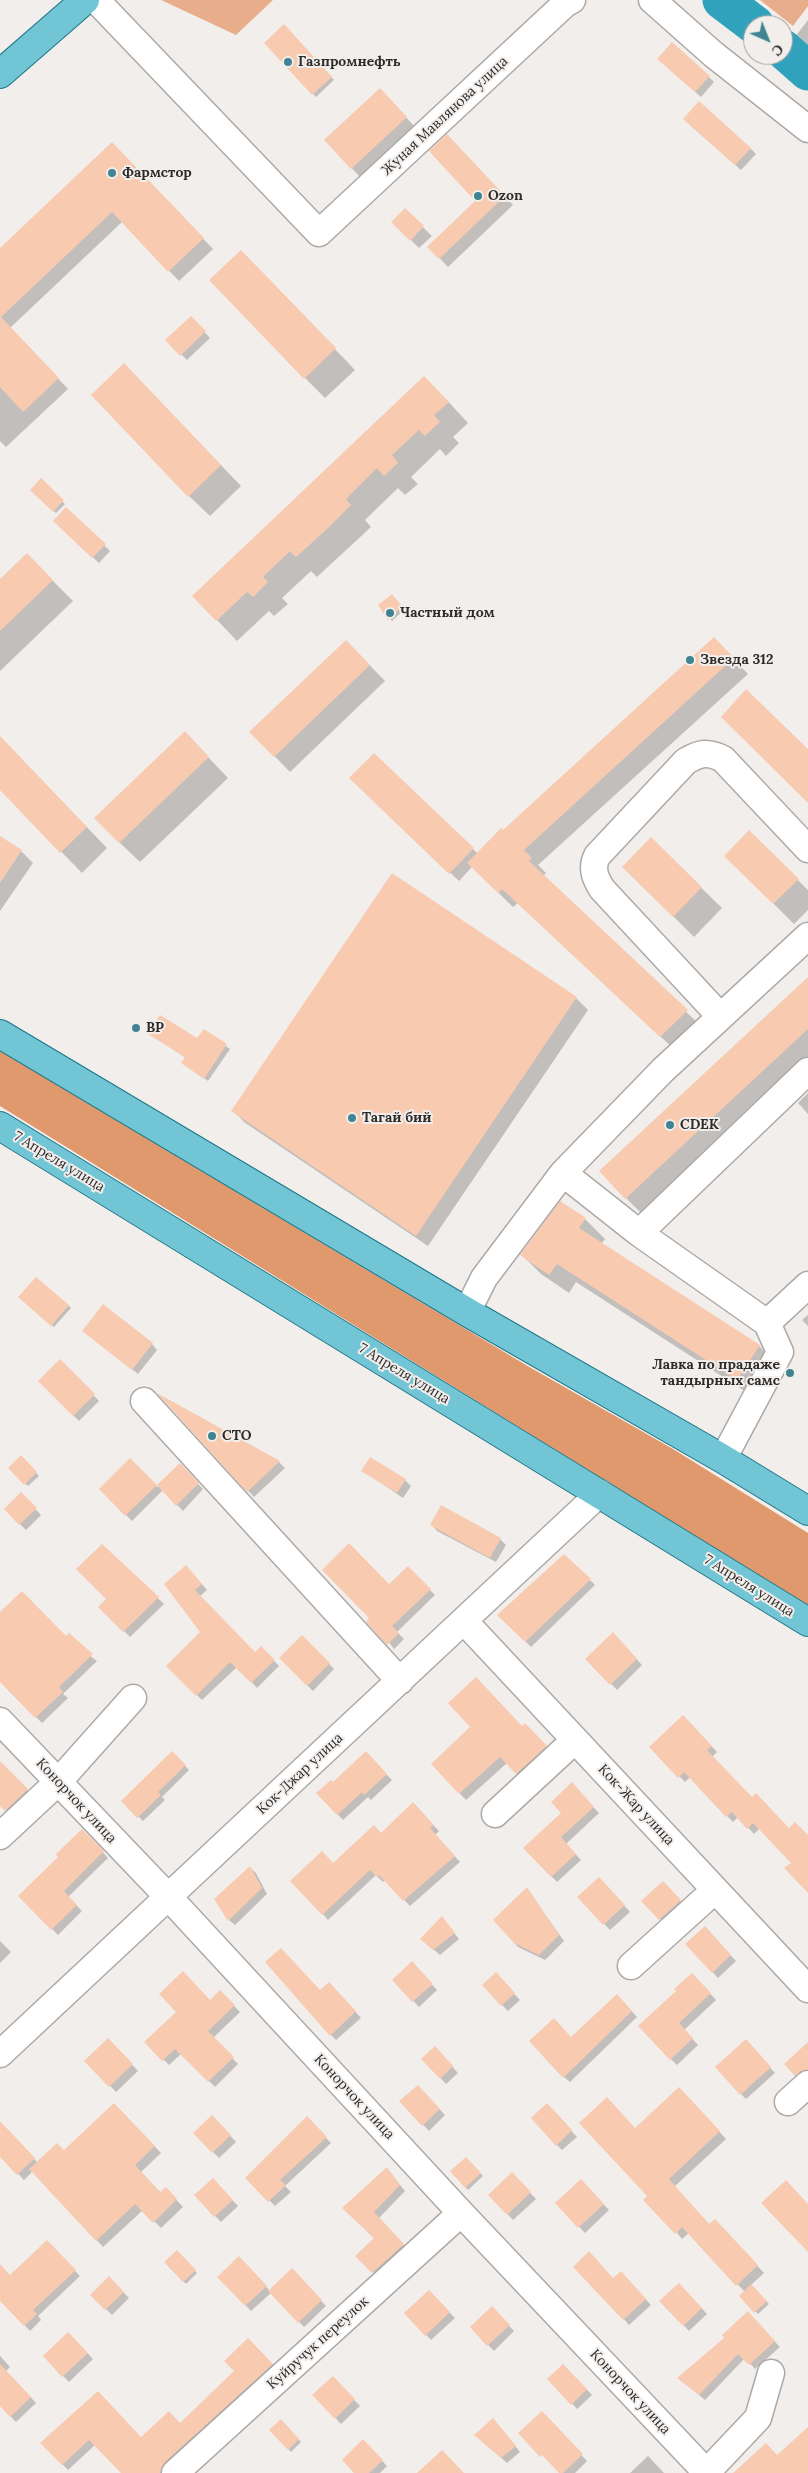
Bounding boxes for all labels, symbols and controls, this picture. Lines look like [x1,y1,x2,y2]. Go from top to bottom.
north arrow [743,15,793,65]
text: С [768,40,787,60]
street label: Жуная Мавлянова улица [378,53,512,179]
place label: Газпромнефть [298,54,401,70]
marker: Газпромнефть [282,56,294,68]
place label: Фармстор [122,165,192,181]
marker: Фармстор [106,167,118,179]
place label: Ozon [488,188,523,204]
marker: Ozon [472,190,484,202]
place label: Частный дом [400,605,495,621]
marker: Частный дом [384,607,396,619]
place label: Звезда 312 [700,652,773,668]
marker: Звезда 312 [684,654,696,666]
place label: BP [146,1020,164,1036]
marker: BP [130,1022,142,1034]
place label: Тагай бий [362,1110,432,1126]
marker: Тагай бий [346,1112,358,1124]
place label: CDEK [680,1117,719,1133]
marker: CDEK [664,1119,676,1131]
street label: 7 Апреля улица [10,1128,108,1196]
street label: 7 Апреля улица [355,1340,453,1408]
place label: Лавка по прадаже тандырных самс [652,1357,780,1390]
marker: Лавка по прадаже тандырных самс [784,1367,796,1379]
place label: СТО [222,1428,251,1444]
marker: СТО [206,1430,218,1442]
street label: 7 Апреля улица [701,1552,797,1620]
street label: Кок-Джар улица [253,1730,347,1818]
street label: Конорчок улица [32,1755,120,1847]
street label: Кок-Жар улица [594,1761,678,1849]
street label: Конорчок улица [310,2051,398,2143]
street label: Куйручук переулок [264,2293,372,2393]
street label: Конорчок улица [586,2346,674,2438]

